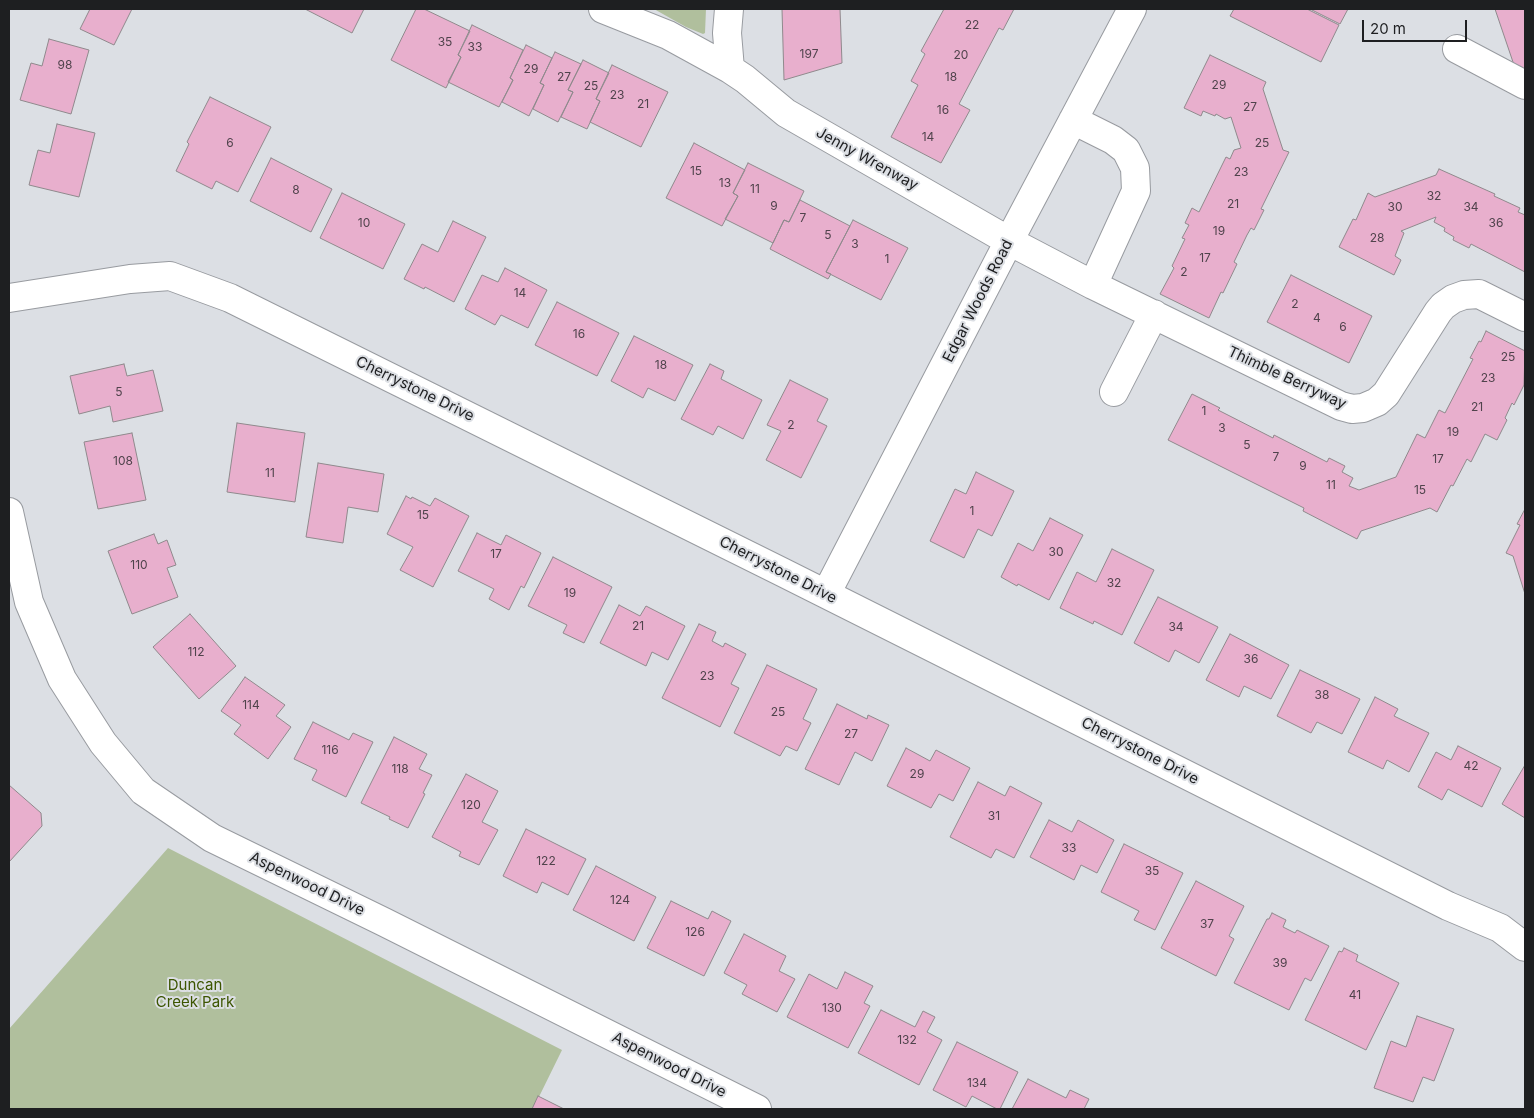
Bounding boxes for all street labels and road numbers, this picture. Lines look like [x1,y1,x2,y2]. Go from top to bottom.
street label: Jenny Wrenway [813,124,921,194]
street label: Edgar Woods Road [939,237,1017,365]
street label: Thimble Berryway [1225,343,1349,413]
street label: Cherrystone Drive [353,353,477,425]
street label: Cherrystone Drive [716,533,840,607]
street label: Cherrystone Drive [1078,714,1202,788]
street label: Aspenwood Drive [247,848,367,920]
street label: Aspenwood Drive [609,1028,729,1102]

